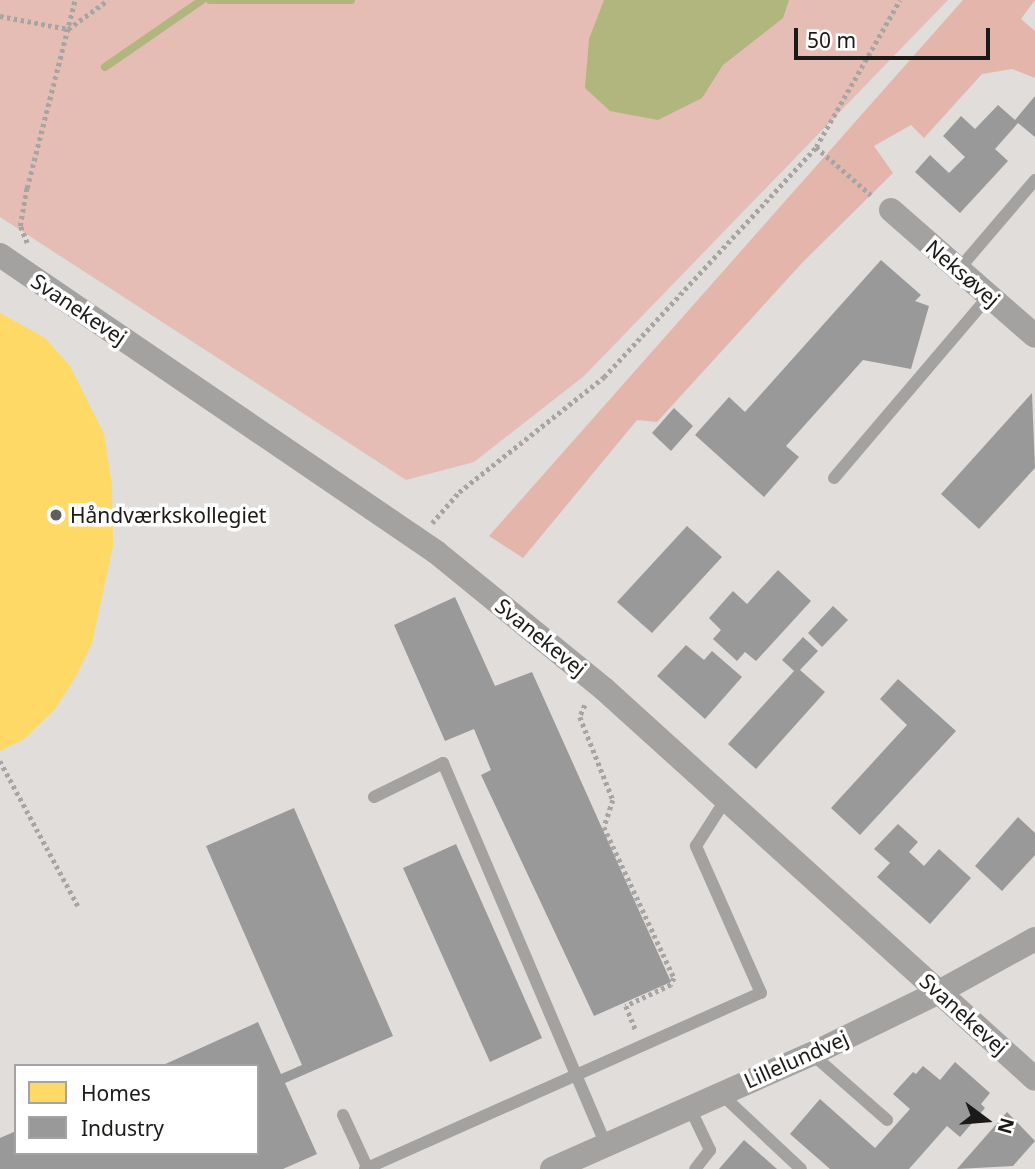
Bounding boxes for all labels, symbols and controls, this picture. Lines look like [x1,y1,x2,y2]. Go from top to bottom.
scale bar [797,14,993,58]
text: 50 m [807,26,856,54]
street label: Neksøvej [921,234,1005,312]
street label: Svanekevej [27,268,131,350]
place label: Håndværkskollegiet [70,502,266,528]
marker: Håndværkskollegiet [48,507,64,523]
street label: Svanekevej [491,593,591,681]
street label: Svanekevej [915,968,1013,1060]
street label: Lillelundvej [740,1025,852,1093]
legend [14,1064,259,1155]
text: Homes [81,1079,151,1107]
north arrow [951,1085,1021,1155]
text: Industry [81,1114,164,1142]
text: N [992,1115,1021,1137]

